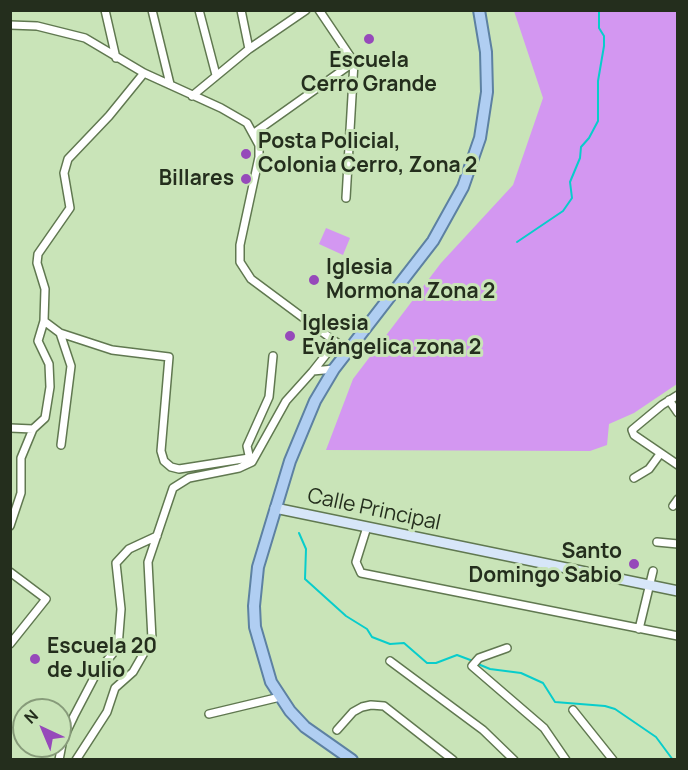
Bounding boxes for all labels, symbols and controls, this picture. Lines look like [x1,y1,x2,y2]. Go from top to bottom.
marker: Escuela Cerro Grande [362,32,376,46]
place label: Escuela Cerro Grande [301,48,437,98]
place label: Posta Policial, Colonia Cerro, Zona 2 [258,129,477,179]
marker: Posta Policial, Colonia Cerro, Zona 2 [239,147,253,161]
place label: Billares [159,166,234,192]
marker: Billares [239,172,253,186]
place label: Iglesia Mormona Zona 2 [326,255,495,305]
marker: Iglesia Mormona Zona 2 [307,273,321,287]
place label: Iglesia Evángelica zona 2 [302,311,481,361]
marker: Iglesia Evángelica zona 2 [283,329,297,343]
street label: Calle Principal [305,484,443,536]
place label: Santo Domingo Sabio [469,539,622,589]
marker: Santo Domingo Sabio [627,557,641,571]
place label: Escuela 20 de Julio [47,634,157,684]
marker: Escuela 20 de Julio [28,652,42,666]
north arrow [12,698,72,758]
text: N [19,705,43,728]

